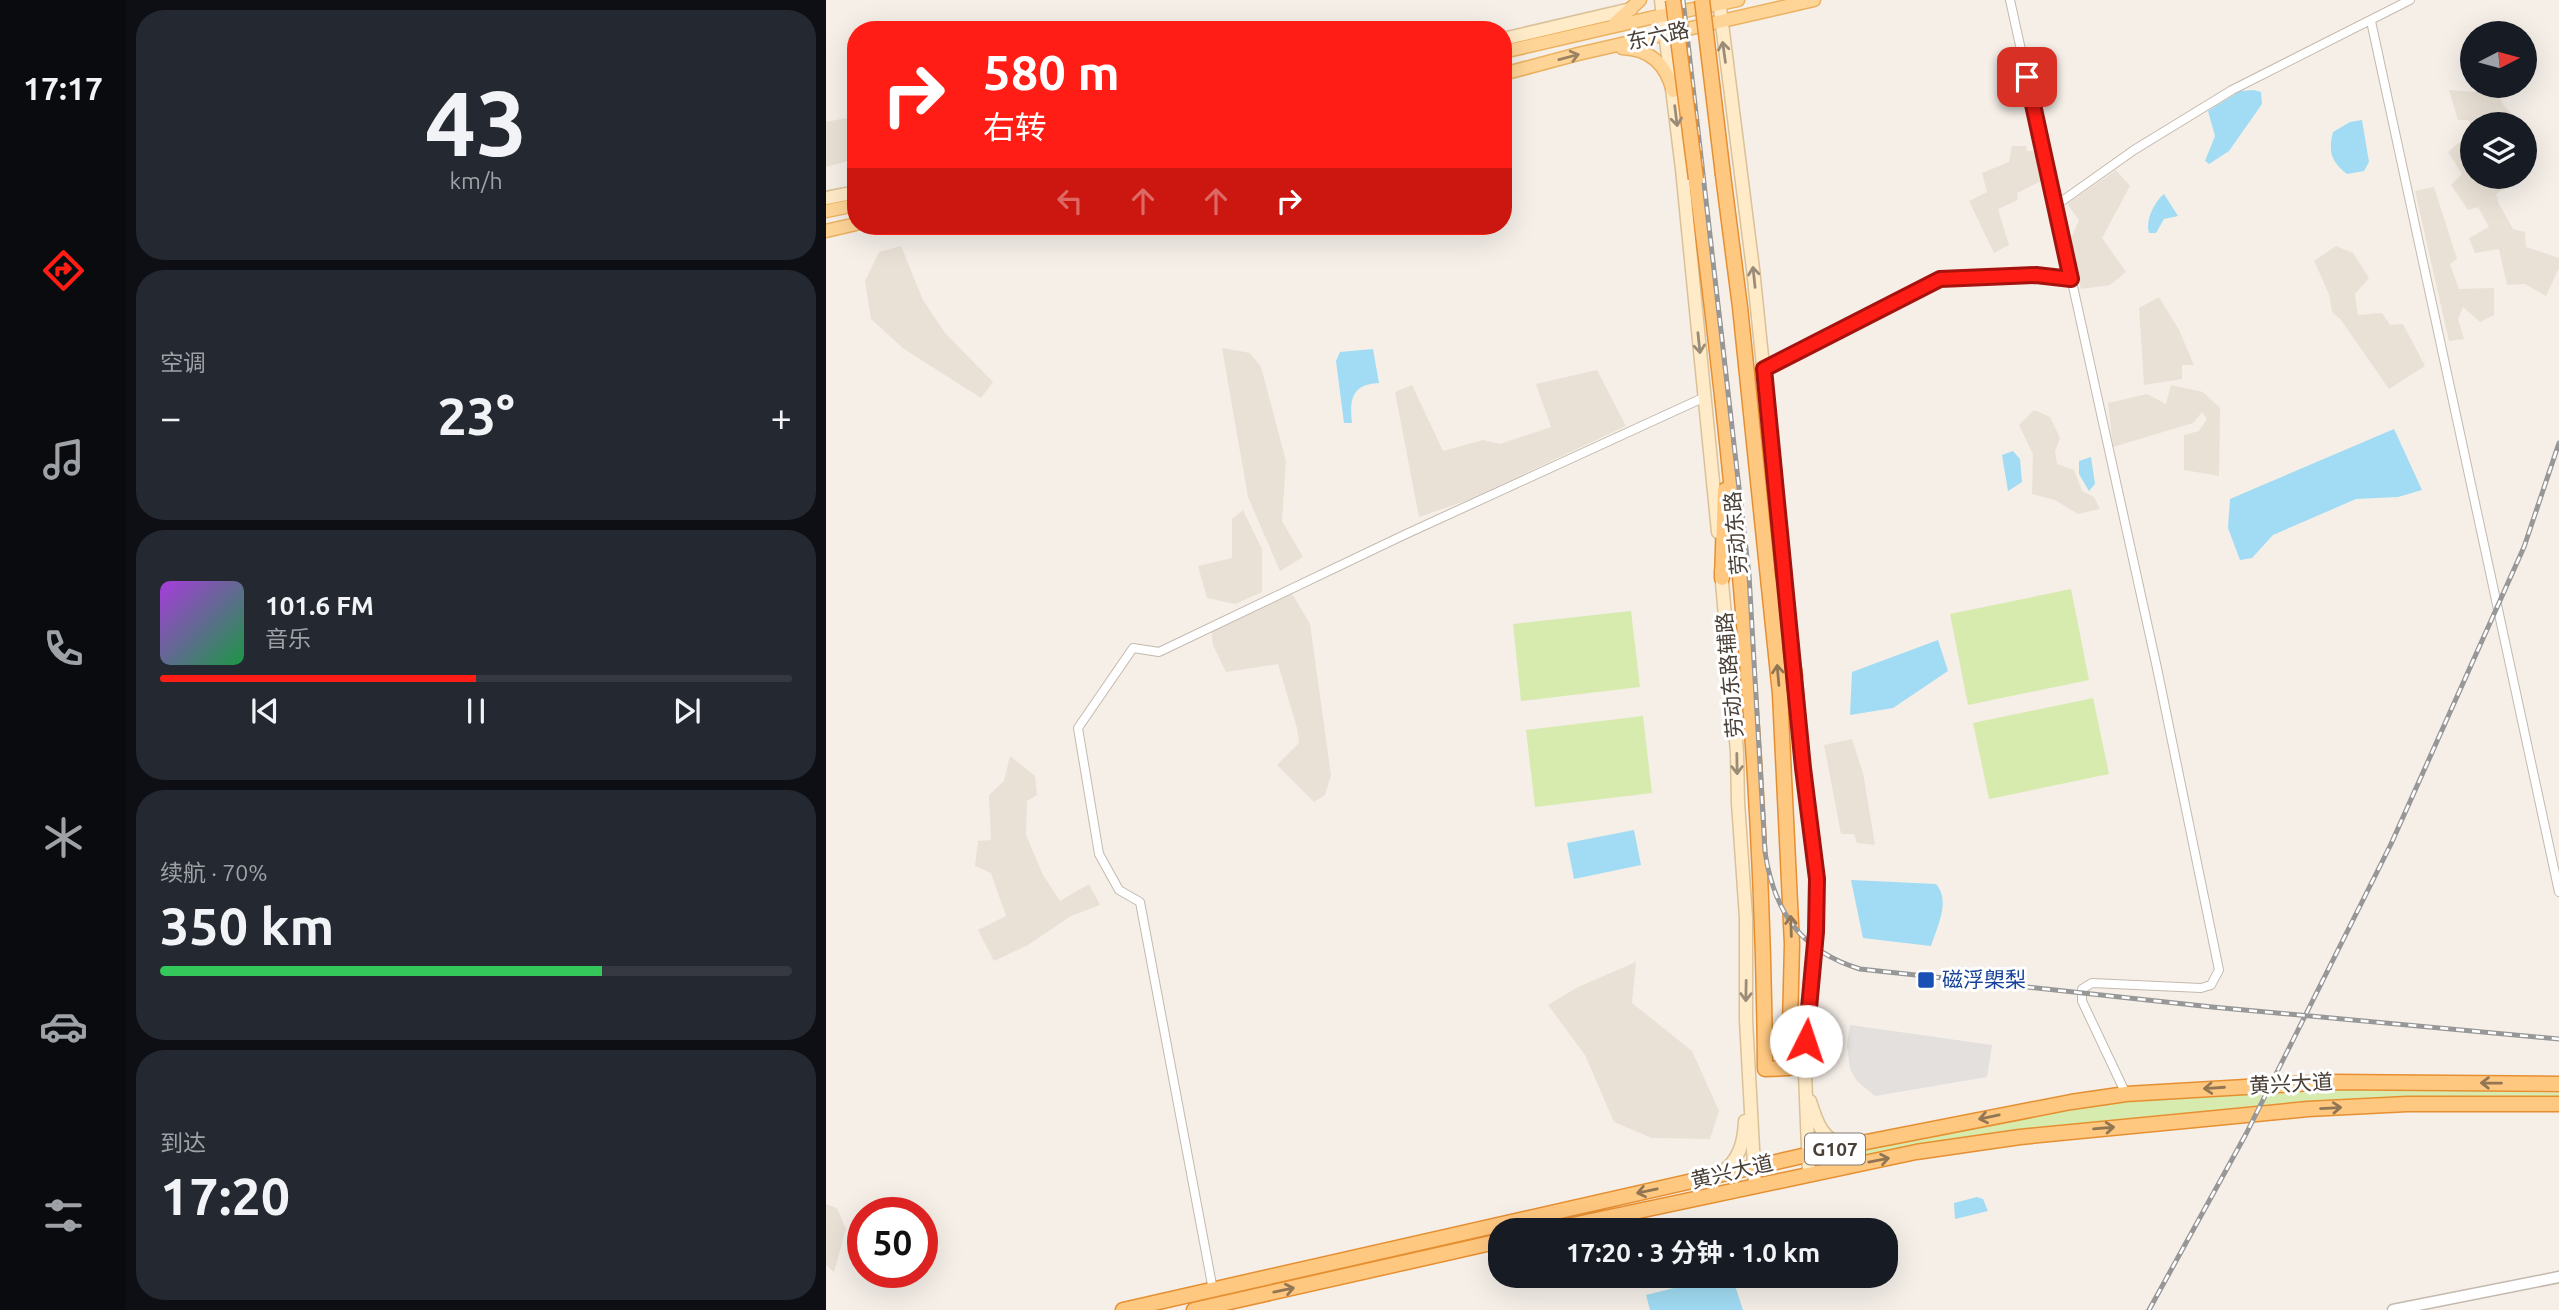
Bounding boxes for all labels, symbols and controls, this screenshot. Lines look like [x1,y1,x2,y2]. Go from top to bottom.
street label: 东六路 [1624,17,1691,53]
north arrow [2460,21,2538,98]
map controls [2460,21,2537,189]
one-way arrow [1717,41,1730,63]
text: 580 m [983,44,1120,99]
pin [1997,47,2057,107]
icon: right [868,49,959,140]
one-way arrow [1557,50,1580,63]
icon: arrive [2008,58,2046,96]
text: 17:17 [23,70,103,106]
text: 43 [425,71,527,173]
one-way arrow [1670,104,1683,127]
text: 右转 [983,109,1047,145]
button: layers [2460,112,2537,189]
text: km/h [449,168,503,193]
icon: left [1051,182,1089,220]
icon: ahead [1124,182,1162,220]
icon: ahead [1197,182,1235,220]
icon: right [1270,182,1308,220]
icon: directions [39,246,88,295]
one-way arrow [1747,266,1760,289]
one-way arrow [1693,331,1706,353]
text: 空调 [160,350,206,375]
text: 23° [437,387,515,445]
text: − [160,396,181,438]
text: + [771,396,792,438]
icon: music [39,435,88,484]
street label: 劳动东路 [1719,490,1751,576]
text: 101.6 FM [265,591,374,620]
street label: 劳动东路辅路 [1712,611,1746,739]
icon: phone [39,624,88,673]
text: 音乐 [265,626,311,651]
one-way arrow [1771,664,1784,686]
icon: previous [246,692,284,730]
icon: pause [457,692,495,730]
icon: next [668,692,706,730]
one-way arrow [1730,752,1744,775]
icon: climate [39,813,88,862]
text: 续航 · 70% [160,860,267,885]
text: 350 km [160,897,334,955]
one-way arrow [1785,915,1798,938]
place label: 磁浮㮾梨 [1942,967,2026,991]
marker: 磁浮㮾梨 [1916,970,1936,990]
one-way arrow [1739,980,1753,1003]
icon: car [39,1002,88,1051]
position arrow [1769,1004,1843,1078]
street label: 黄兴大道 [2248,1069,2334,1097]
one-way arrow [2480,1076,2503,1090]
one-way arrow [2204,1082,2226,1095]
one-way arrow [2319,1101,2341,1114]
one-way arrow [1978,1111,2001,1125]
one-way arrow [2092,1121,2115,1134]
text: 到达 [160,1130,206,1155]
road number: G107 [1805,1134,1865,1164]
street label: 黄兴大道 [1688,1150,1775,1192]
one-way arrow [1867,1152,1890,1166]
text: 17:20 [160,1167,290,1225]
one-way arrow [1636,1185,1659,1199]
icon: filters [39,1191,88,1240]
speed limit sign: 50 [847,1197,938,1288]
text: 17:20 · 3 分钟 · 1.0 km [1566,1238,1820,1267]
one-way arrow [1272,1283,1295,1297]

